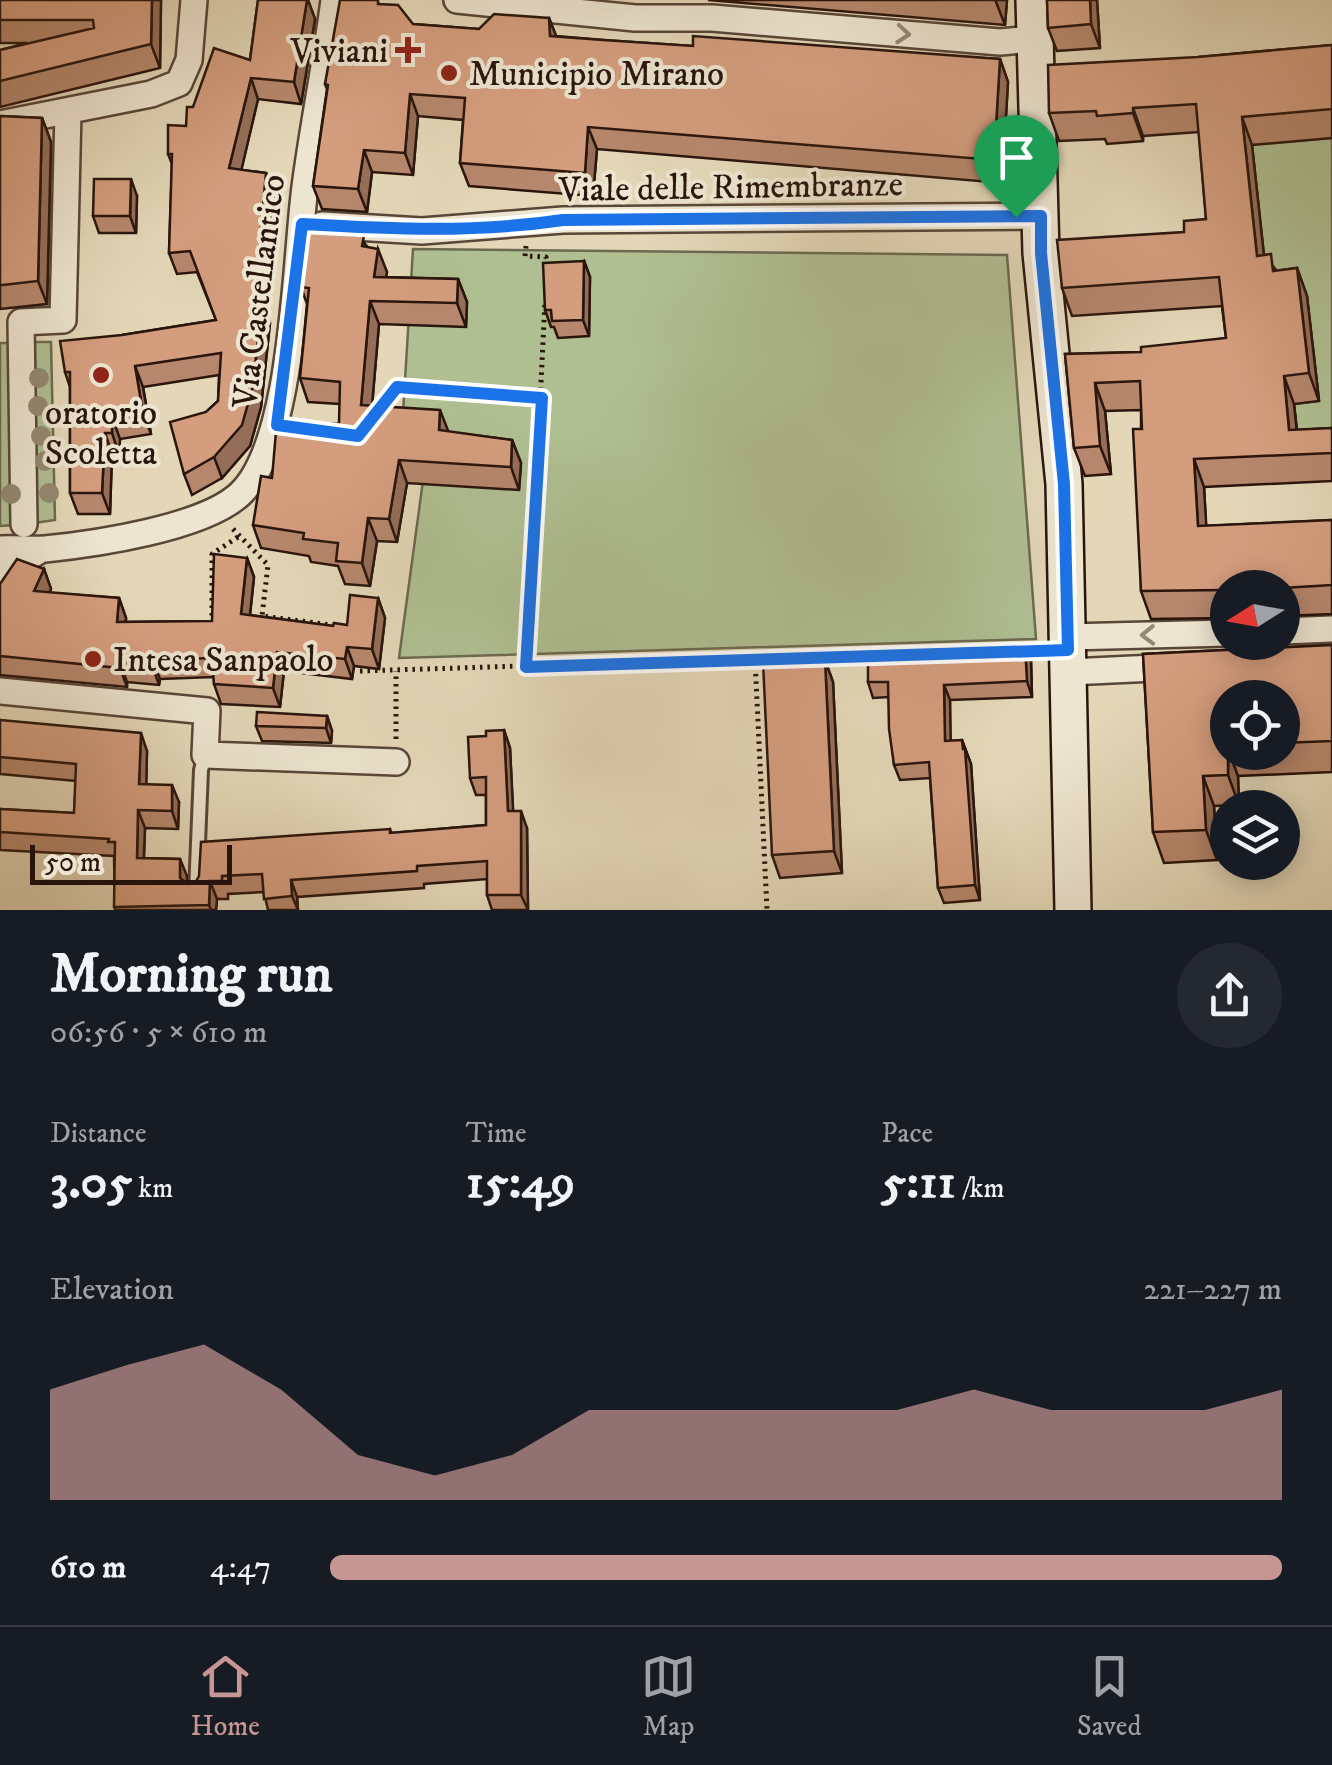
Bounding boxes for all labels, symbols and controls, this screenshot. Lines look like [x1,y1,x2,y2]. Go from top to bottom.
one-way arrow [896,22,912,44]
place label: Viviani [289,30,388,74]
marker: Viviani [397,39,419,61]
place label: Municipio Mirano [469,53,724,97]
marker: Municipio Mirano [438,62,460,84]
pin [974,115,1059,218]
icon: arrive [989,130,1044,185]
street label: Viale delle Rimembranze [558,163,904,213]
street label: Via Castellantico [224,172,296,412]
marker: oratorio Scoletta [90,364,112,386]
place label: oratorio Scoletta [45,392,157,476]
north arrow [1210,570,1300,660]
map controls [1210,570,1300,880]
one-way arrow [1140,625,1155,646]
place label: Intesa Sanpaolo [113,639,334,683]
marker: Intesa Sanpaolo [82,648,104,670]
button: locate [1210,680,1300,770]
button: layers [1210,790,1300,880]
scale bar [30,840,232,884]
text: 50 m [45,845,101,880]
text: Morning run [50,941,332,1010]
button: share [1177,943,1282,1048]
text: 06:56 · 5 × 610 m [50,1013,267,1053]
text: Distance [50,1116,146,1151]
text: Time [466,1116,526,1151]
text: Pace [881,1116,933,1151]
text: 3.05 [50,1151,132,1214]
text: 15:49 [466,1151,575,1214]
text: 5:11 [881,1151,956,1214]
text: km [132,1171,173,1206]
text: /km [956,1171,1004,1206]
text: Elevation [50,1270,174,1310]
text: 221–227 m [1144,1270,1282,1310]
text: 610 m [50,1548,126,1588]
text: 4:47 [210,1548,271,1588]
tab: Home [191,1649,260,1744]
tab: Map [641,1649,696,1744]
tab: Saved [1077,1649,1141,1744]

